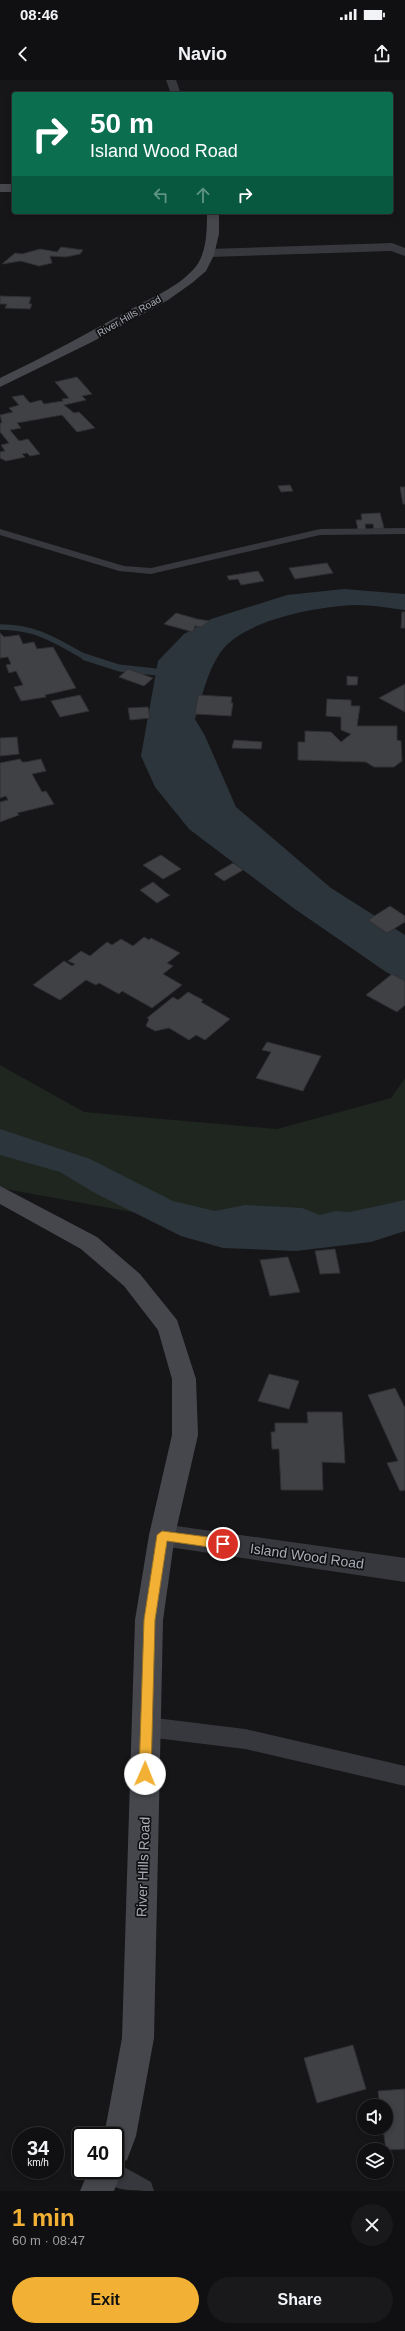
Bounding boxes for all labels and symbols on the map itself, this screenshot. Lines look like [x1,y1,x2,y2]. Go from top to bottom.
street label: River Hills Road [95,293,163,339]
pin [206,1527,240,1561]
street label: Island Wood Road [249,1540,365,1572]
position arrow [124,1753,166,1795]
street label: River Hills Road [133,1817,153,1917]
speed limit sign: 40 [72,2127,124,2179]

